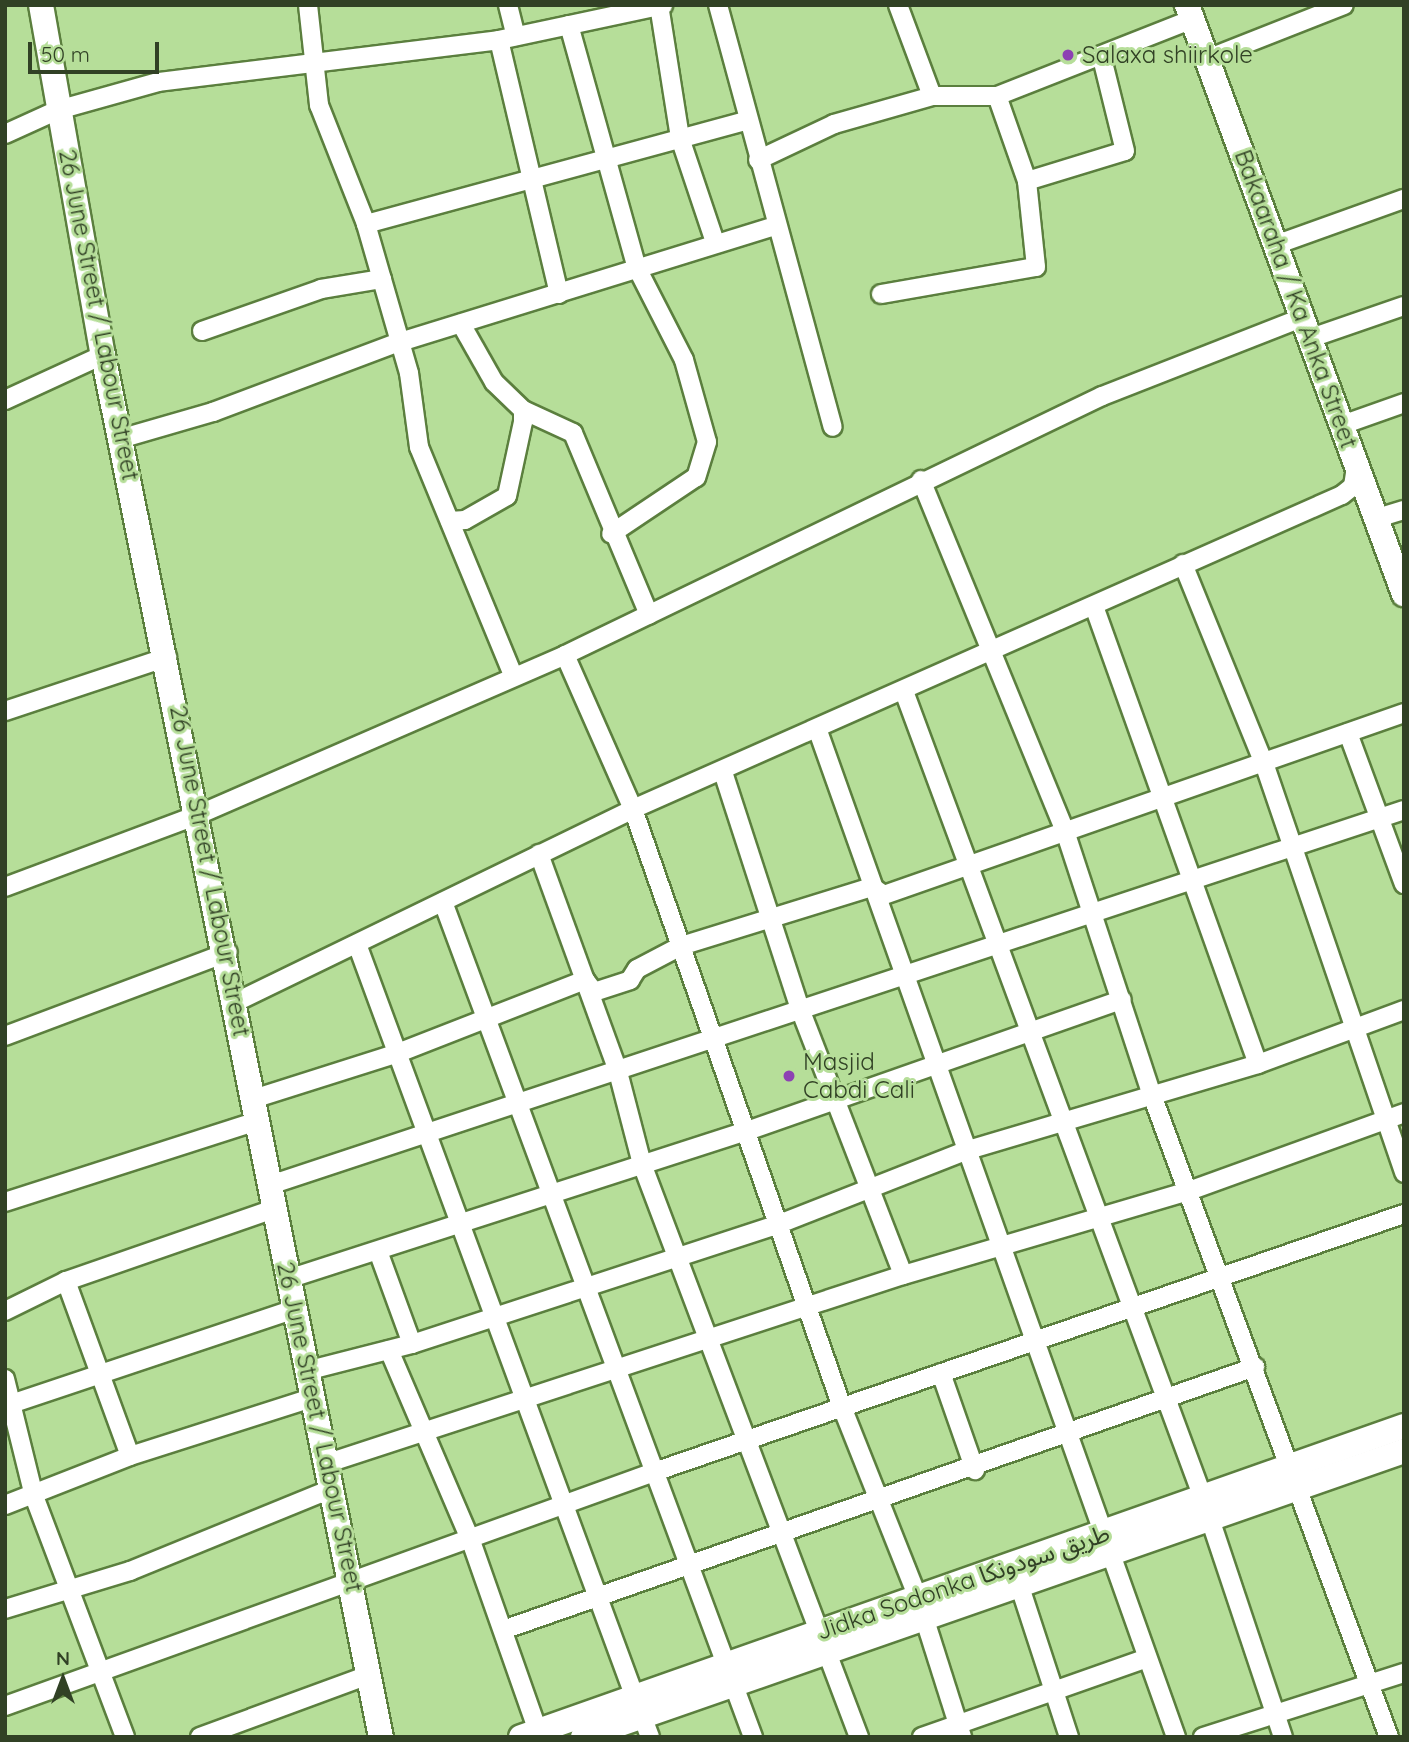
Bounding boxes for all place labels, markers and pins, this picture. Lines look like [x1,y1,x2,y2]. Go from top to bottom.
place label: Salaxa shiirkole [1082,41,1253,69]
marker: Salaxa shiirkole [1060,47,1076,63]
place label: Masjid Cabdi Cali [803,1048,915,1104]
marker: Masjid Cabdi Cali [781,1068,797,1084]

